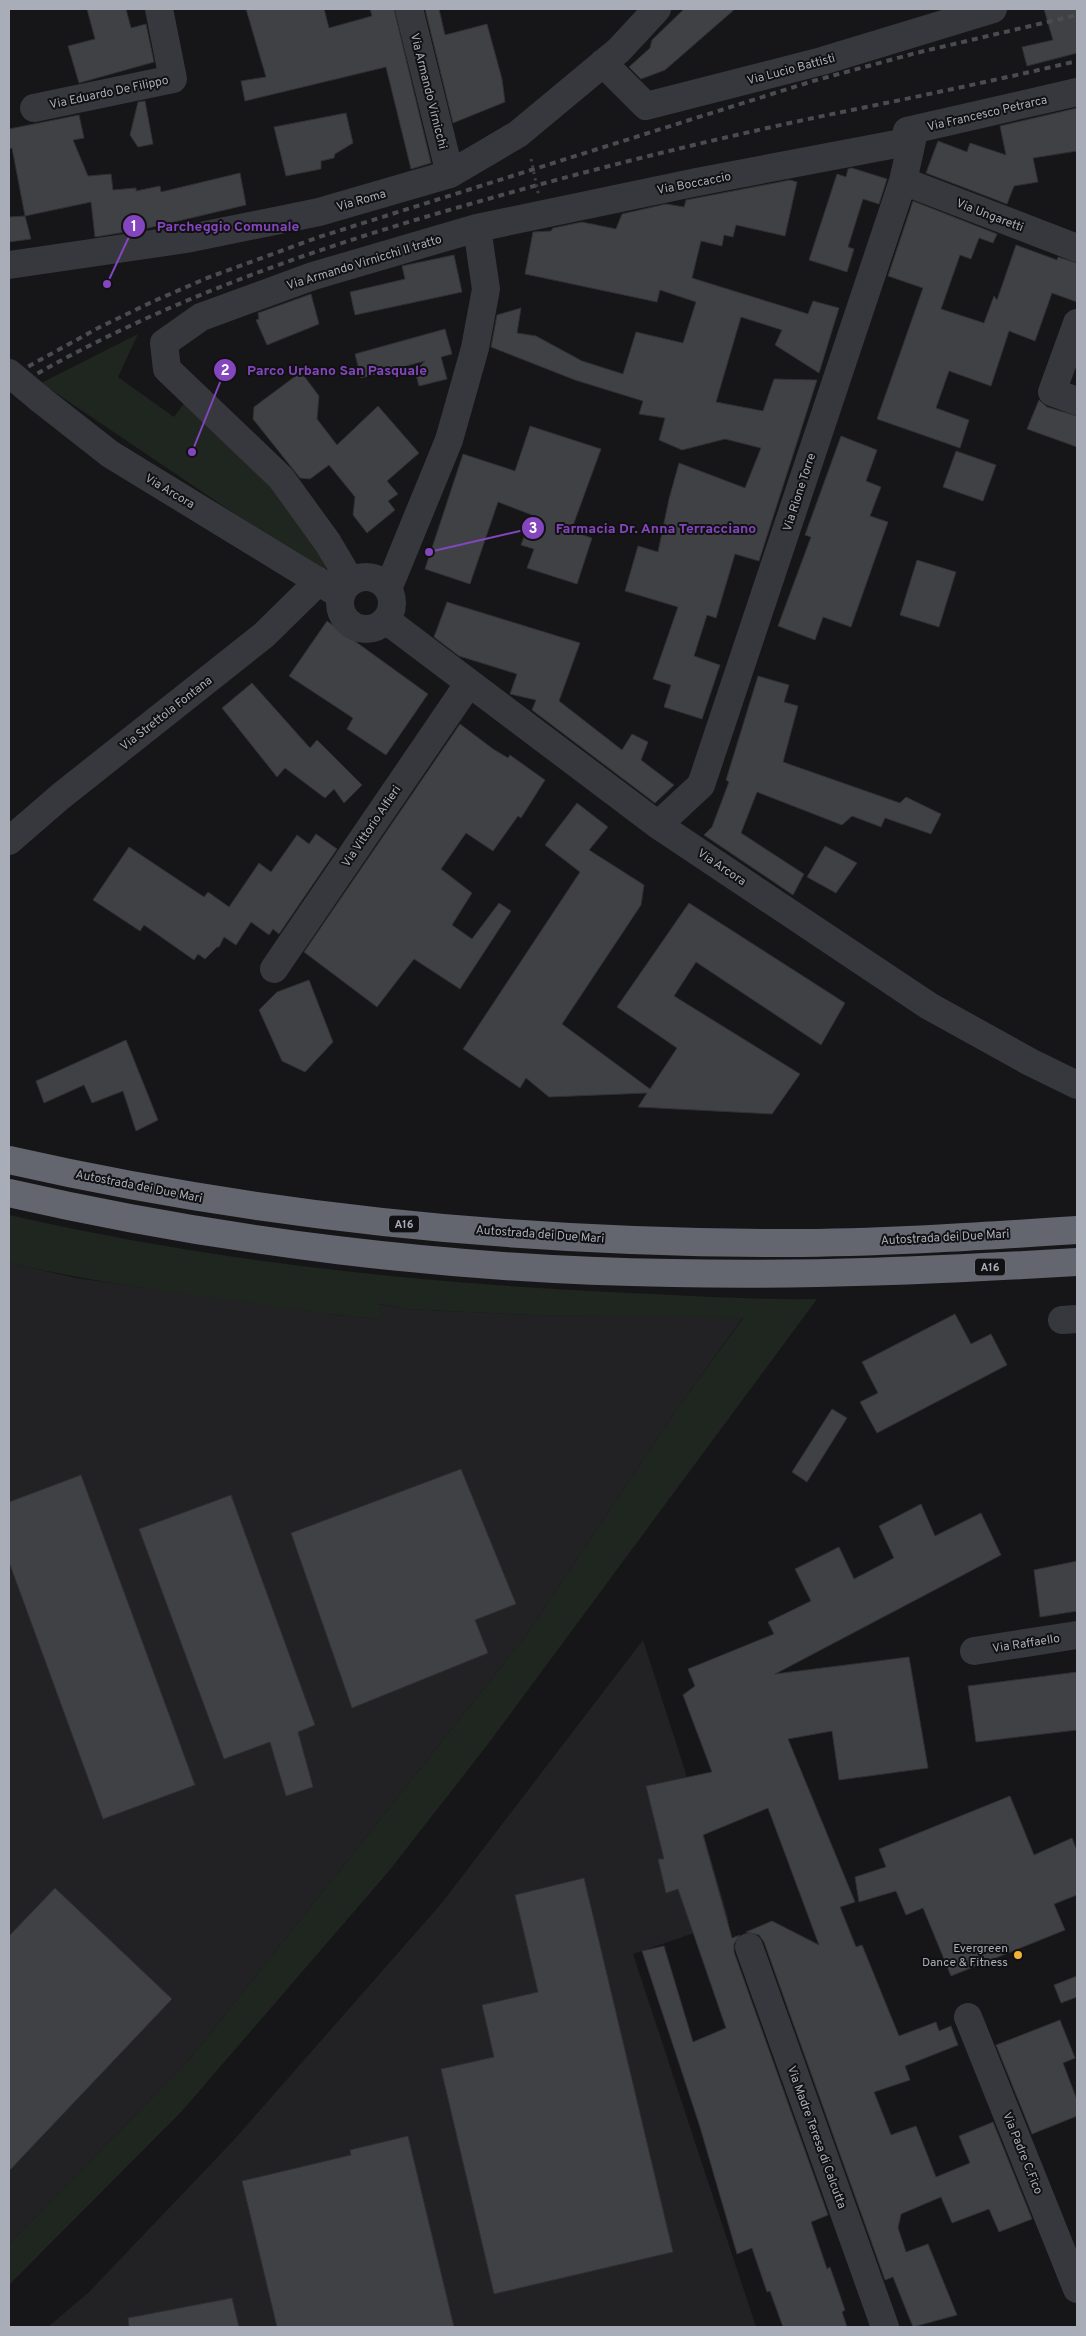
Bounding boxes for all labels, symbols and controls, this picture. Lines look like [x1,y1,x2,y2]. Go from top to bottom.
street label: Via Armando Virnicchi [406,32,450,151]
street label: Via Lucio Battisti [745,51,837,89]
street label: Via Eduardo De Filippo [48,72,170,113]
street label: Via Francesco Petrarca [926,92,1049,136]
street label: Via Boccaccio [656,169,733,199]
street label: Via Roma [335,186,388,216]
street label: Via Ungaretti [954,196,1026,236]
callout: Parcheggio Comunale [121,211,309,240]
text: 1 [131,218,137,237]
text: Parcheggio Comunale [157,219,300,236]
street label: Via Armando Virnicchi II tratto [285,232,444,294]
callout: Parco Urbano San Pasquale [212,356,437,385]
text: 2 [220,362,230,381]
text: Parco Urbano San Pasquale [247,363,427,380]
street label: Via Rione Torre [780,451,820,533]
street label: Via Arcora [142,471,197,513]
callout: Farmacia Dr. Anna Terracciano [521,514,767,543]
text: 3 [529,520,538,539]
text: Farmacia Dr. Anna Terracciano [556,521,756,538]
street label: Via Strettola Fontana [117,673,216,755]
street label: Via Vittorio Alfieri [339,783,405,870]
street label: Via Arcora [694,846,749,890]
street label: Autostrada dei Due Mari [74,1167,204,1207]
road number: A16 [389,1216,419,1232]
street label: Autostrada dei Due Mari [475,1223,605,1247]
street label: Autostrada dei Due Mari [880,1227,1010,1249]
road number: A16 [975,1258,1005,1276]
street label: Via Raffaello [991,1631,1061,1657]
place label: Evergreen Dance & Fitness [922,1941,1008,1971]
marker: Evergreen Dance & Fitness [1012,1949,1024,1961]
street label: Via Madre Teresa di Calcutta [783,2064,849,2211]
street label: Via Padre C.Fico [998,2110,1046,2197]

